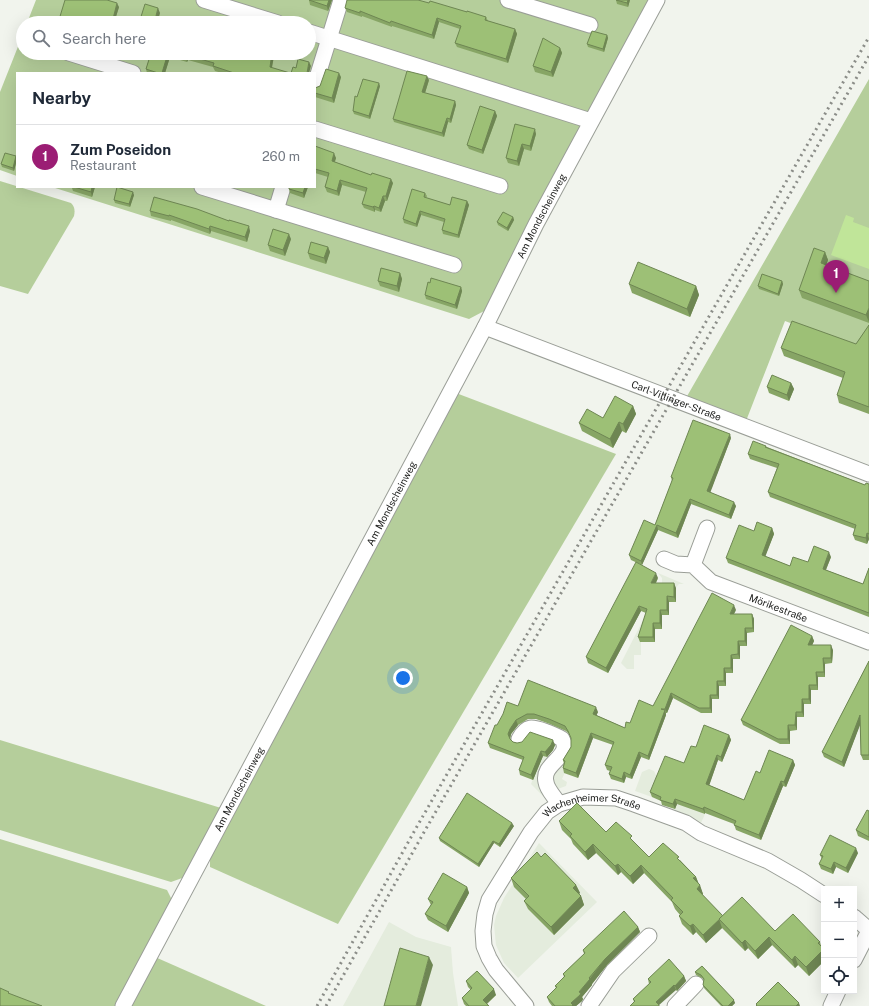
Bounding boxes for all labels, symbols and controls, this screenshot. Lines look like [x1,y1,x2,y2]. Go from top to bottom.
search box [16,16,316,60]
icon: search [30,27,52,49]
text: Search here [62,30,146,47]
text: Nearby [32,88,91,108]
text: Zum Poseidon [70,141,171,158]
text: 1 [42,149,48,164]
text: 260 m [262,149,300,164]
text: Restaurant [70,158,136,173]
street label: Am Mondscheinweg [514,171,568,260]
pin: 1 [823,260,849,293]
street label: Carl-Villinger-Straße [630,378,724,423]
street label: Am Mondscheinweg [364,459,419,547]
street label: Mörikestraße [748,591,810,624]
your location [393,668,413,688]
street label: Am Mondscheinweg [211,745,266,833]
street label: Wachenheimer Straße [539,791,643,819]
map controls [821,886,857,994]
button: + [821,886,857,922]
button: − [821,922,857,958]
button: locate [821,958,857,994]

